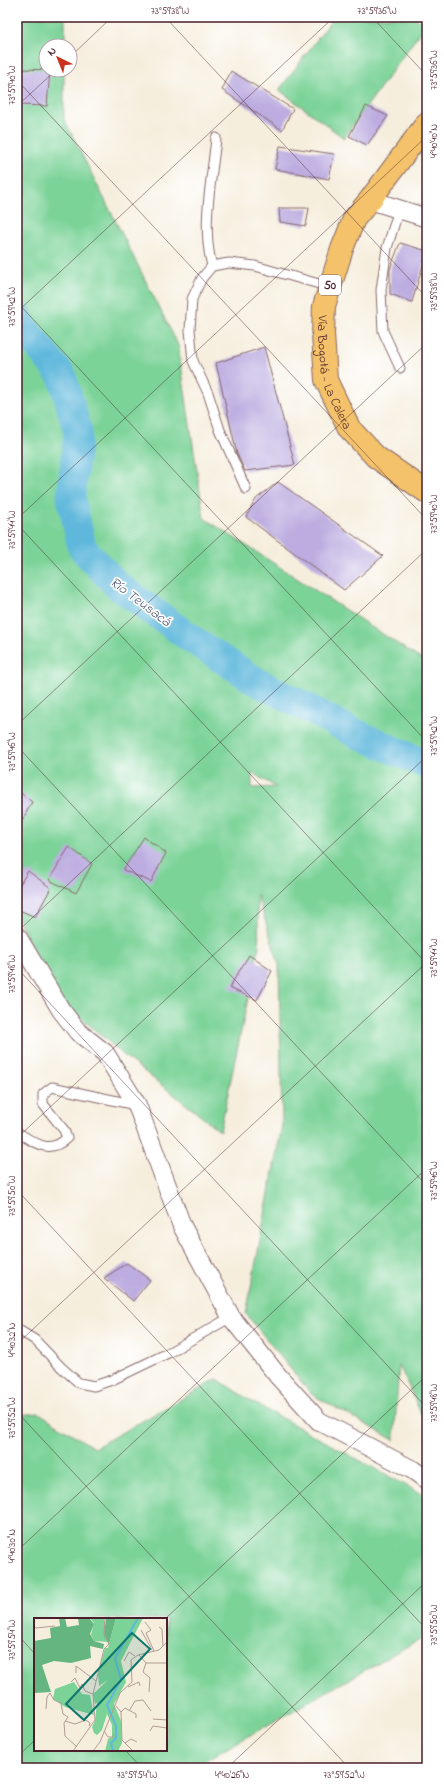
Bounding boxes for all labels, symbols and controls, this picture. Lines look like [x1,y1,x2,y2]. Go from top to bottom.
text: 73°59'38"W [151,4,190,19]
text: 73°59'36"W [357,4,397,19]
north arrow [38,38,78,78]
text: N [44,43,60,60]
text: 73°59'36"W [427,50,442,90]
text: 73°59'40"W [5,65,20,105]
text: 4°40'40"N [427,124,442,158]
text: 73°59'38"W [427,272,442,311]
road number: 50 [319,275,341,295]
text: 73°59'42"W [5,287,20,327]
street label: Vía Bogotá - La Calera [312,314,356,433]
text: 73°59'40"W [427,494,442,534]
text: 73°59'44"W [5,510,20,550]
water label: Río Teusacá [105,572,176,633]
text: 73°59'42"W [427,716,442,756]
text: 73°59'46"W [5,732,20,772]
text: 73°59'44"W [427,938,442,978]
text: 73°59'48"W [5,954,20,993]
text: 73°59'46"W [427,1161,442,1201]
text: 73°59'50"W [5,1175,20,1216]
text: 4°40'32"N [5,1323,20,1357]
text: 73°59'48"W [427,1383,442,1422]
text: 73°59'52"W [5,1397,20,1439]
text: 4°40'30"N [5,1529,20,1563]
text: 73°59'50"W [427,1604,442,1645]
inset map [34,1618,167,1751]
text: 73°59'54"W [5,1619,20,1660]
text: 73°59'54"W [117,1768,158,1783]
text: 4°40'26"N [215,1768,250,1783]
text: 73°59'52"W [323,1768,365,1783]

